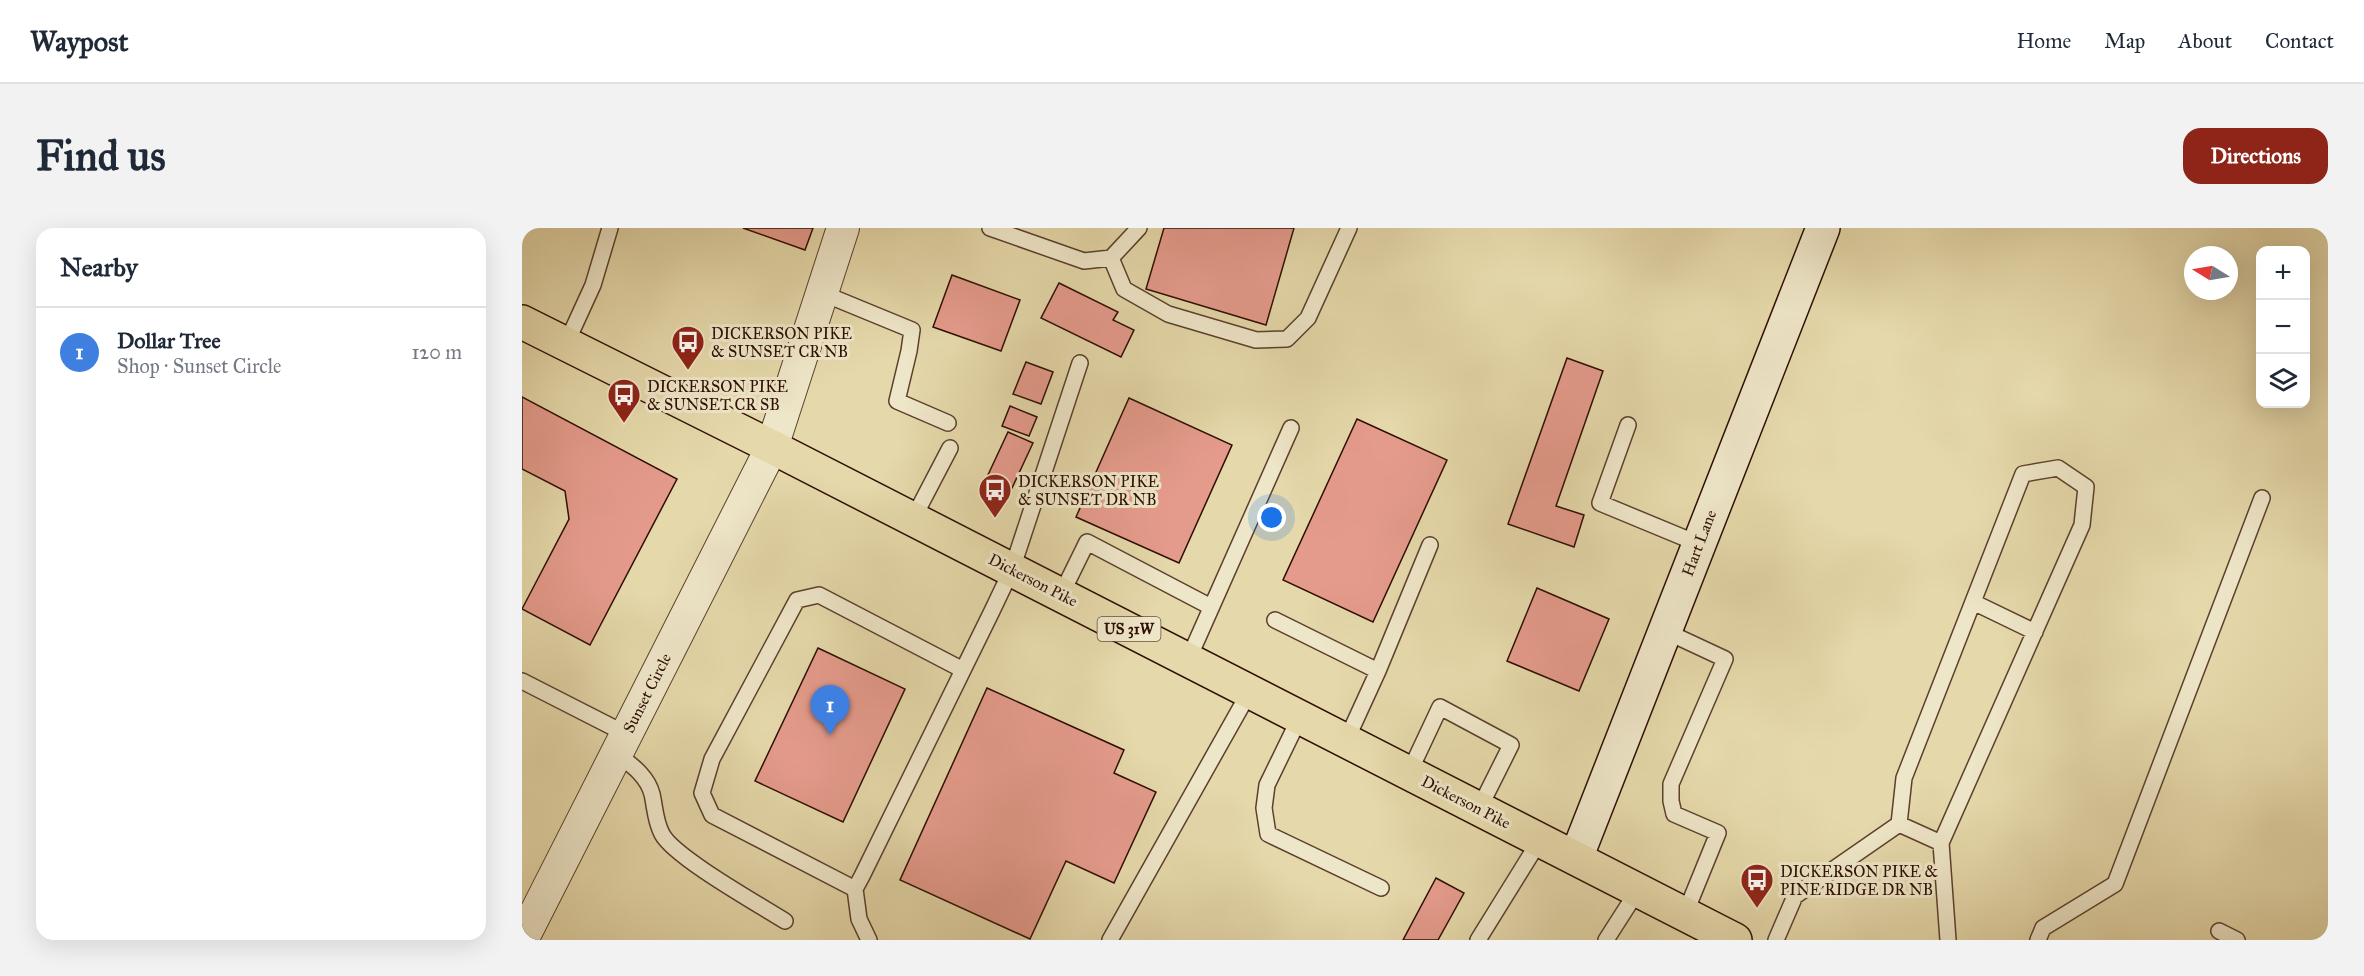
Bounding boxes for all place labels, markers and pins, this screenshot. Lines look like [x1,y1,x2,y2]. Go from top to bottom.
bus stop icon: DICKERSON PIKE & SUNSET CR NB [670,324,706,371]
place label: DICKERSON PIKE & SUNSET CR NB [711,324,852,361]
bus stop icon: DICKERSON PIKE & SUNSET CR SB [606,377,642,424]
place label: DICKERSON PIKE & SUNSET CR SB [647,377,788,414]
bus stop icon: DICKERSON PIKE & SUNSET DR NB [977,472,1013,519]
place label: DICKERSON PIKE & SUNSET DR NB [1018,472,1159,509]
pin: 1 [810,686,850,735]
bus stop icon: DICKERSON PIKE & PINE RIDGE DR NB [1739,862,1775,909]
place label: DICKERSON PIKE & PINE RIDGE DR NB [1780,862,1939,899]

